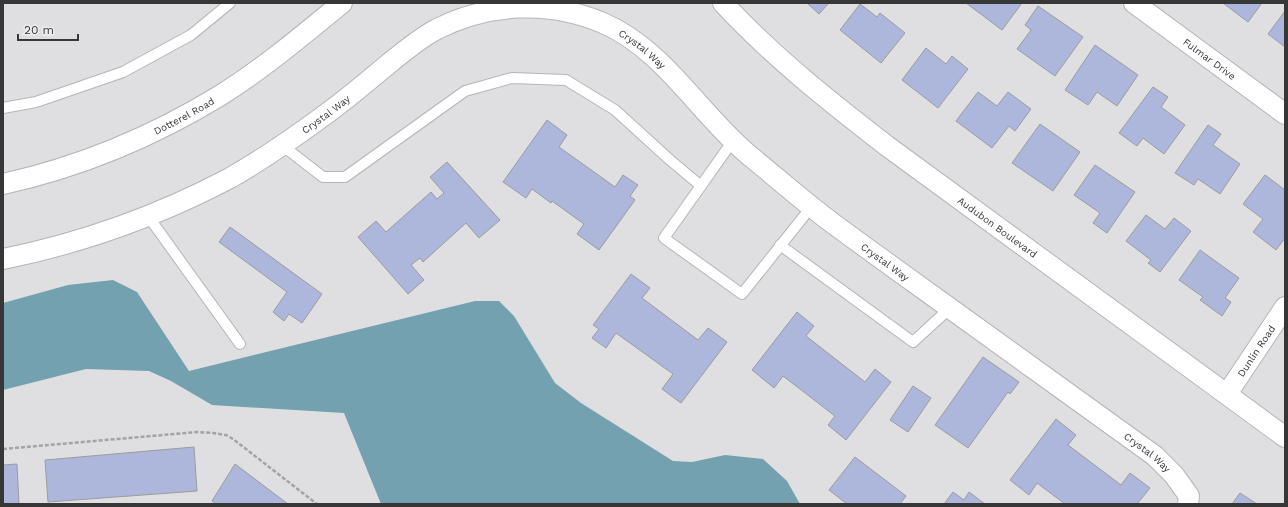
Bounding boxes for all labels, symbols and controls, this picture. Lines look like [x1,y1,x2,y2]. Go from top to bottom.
scale bar [18,16,78,42]
text: 20 m [24,23,54,37]
street label: Crystal Way [617,27,668,72]
street label: Fulmar Drive [1181,36,1238,82]
street label: Crystal Way [300,93,353,136]
street label: Dotterel Road [152,95,216,137]
street label: Audubon Boulevard [956,195,1039,260]
street label: Crystal Way [859,241,912,284]
street label: Dunlin Road [1235,323,1277,379]
street label: Crystal Way [1122,430,1173,475]

